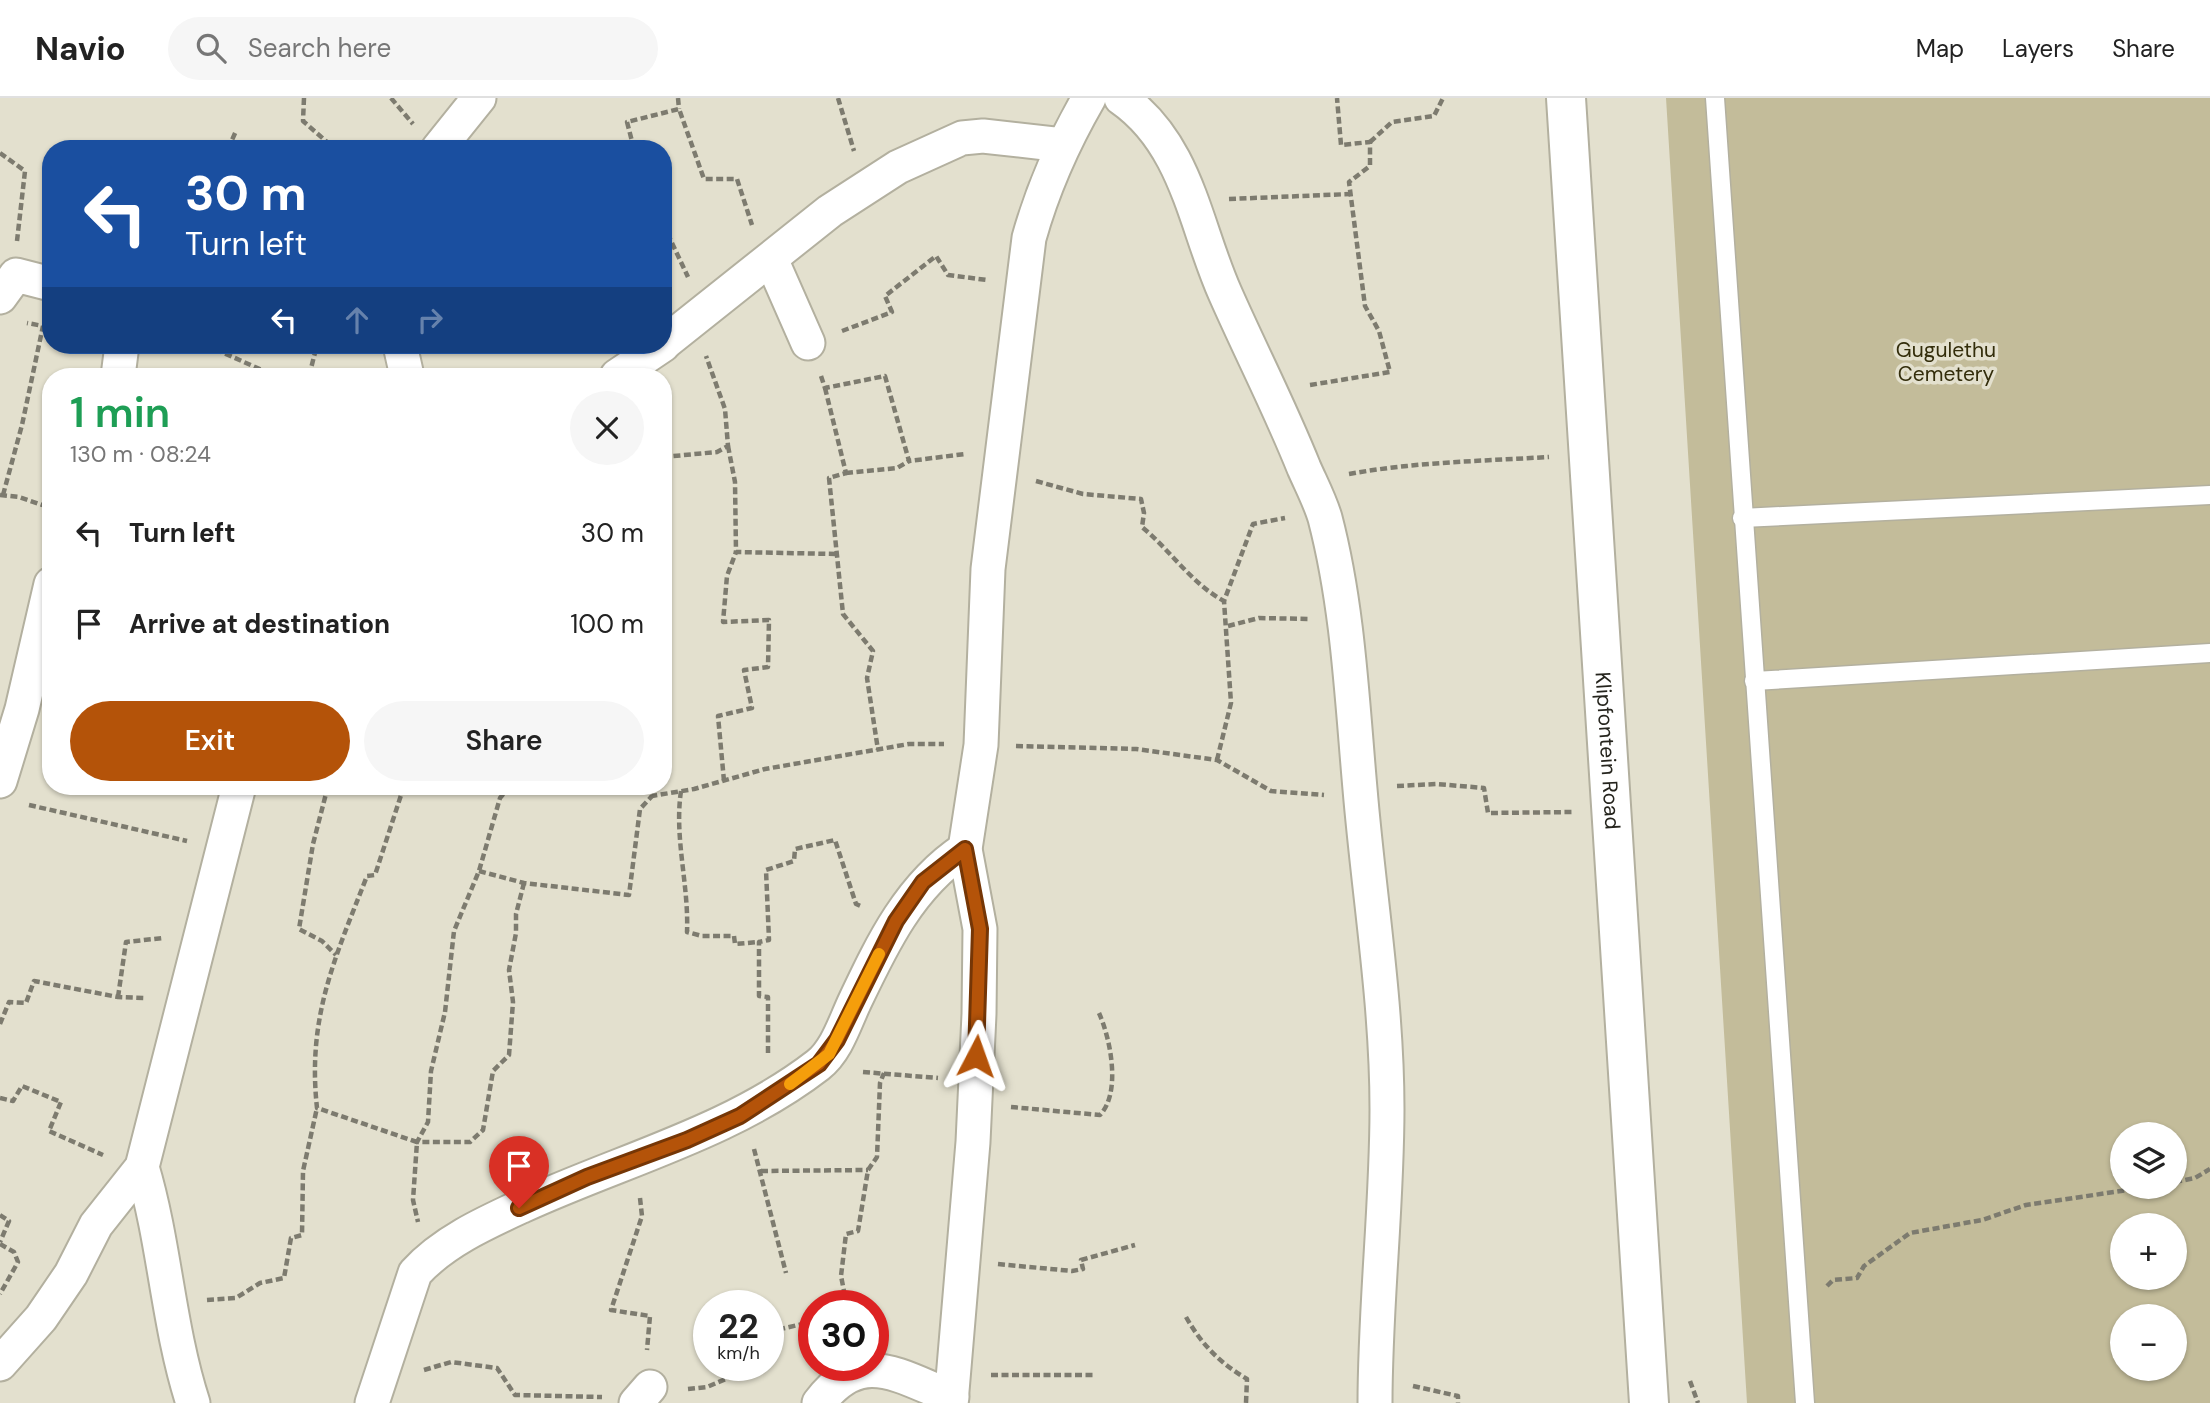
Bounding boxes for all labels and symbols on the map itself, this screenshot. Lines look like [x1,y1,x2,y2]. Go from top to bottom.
park label: Gugulethu Cemetery [1896,336,1996,388]
street label: Klipfontein Road [1589,671,1626,830]
position arrow [939,1019,1013,1093]
pin [489,1136,549,1208]
speed limit sign: 30 [798,1290,889,1381]

